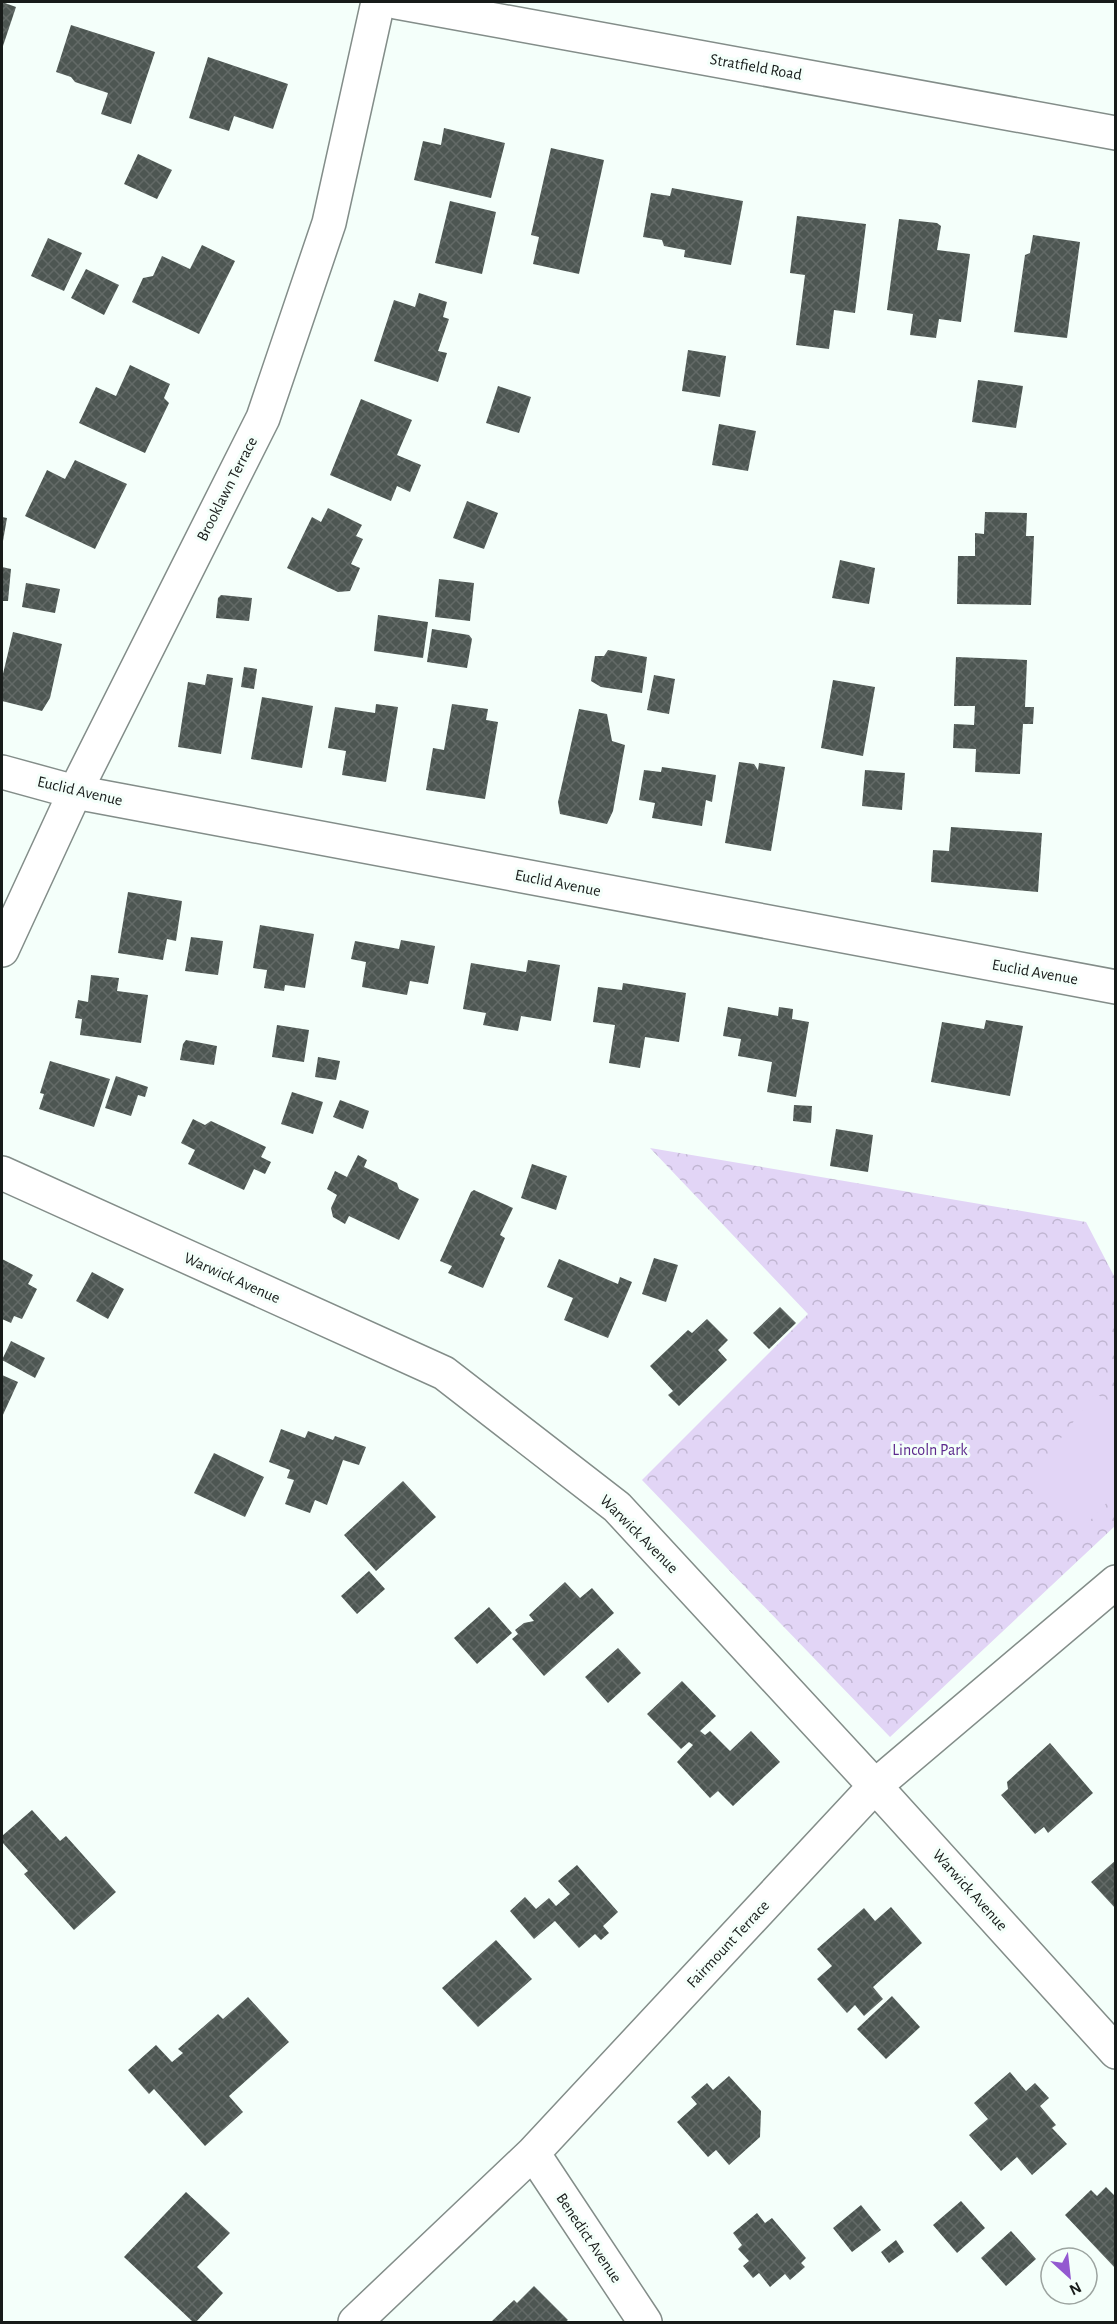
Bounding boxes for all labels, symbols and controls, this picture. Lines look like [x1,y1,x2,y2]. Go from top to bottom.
street label: Stratfield Road [709,51,803,83]
street label: Brooklawn Terrace [194,434,260,544]
street label: Euclid Avenue [36,773,124,809]
street label: Euclid Avenue [514,867,602,899]
street label: Euclid Avenue [991,957,1079,987]
street label: Warwick Avenue [182,1250,282,1306]
park label: Lincoln Park [892,1442,968,1458]
street label: Warwick Avenue [597,1492,681,1576]
street label: Warwick Avenue [929,1846,1011,1934]
street label: Fairmount Terrace [684,1897,772,1991]
street label: Benedict Avenue [553,2190,625,2286]
north arrow [1039,2246,1099,2306]
text: N [1067,2279,1084,2298]

